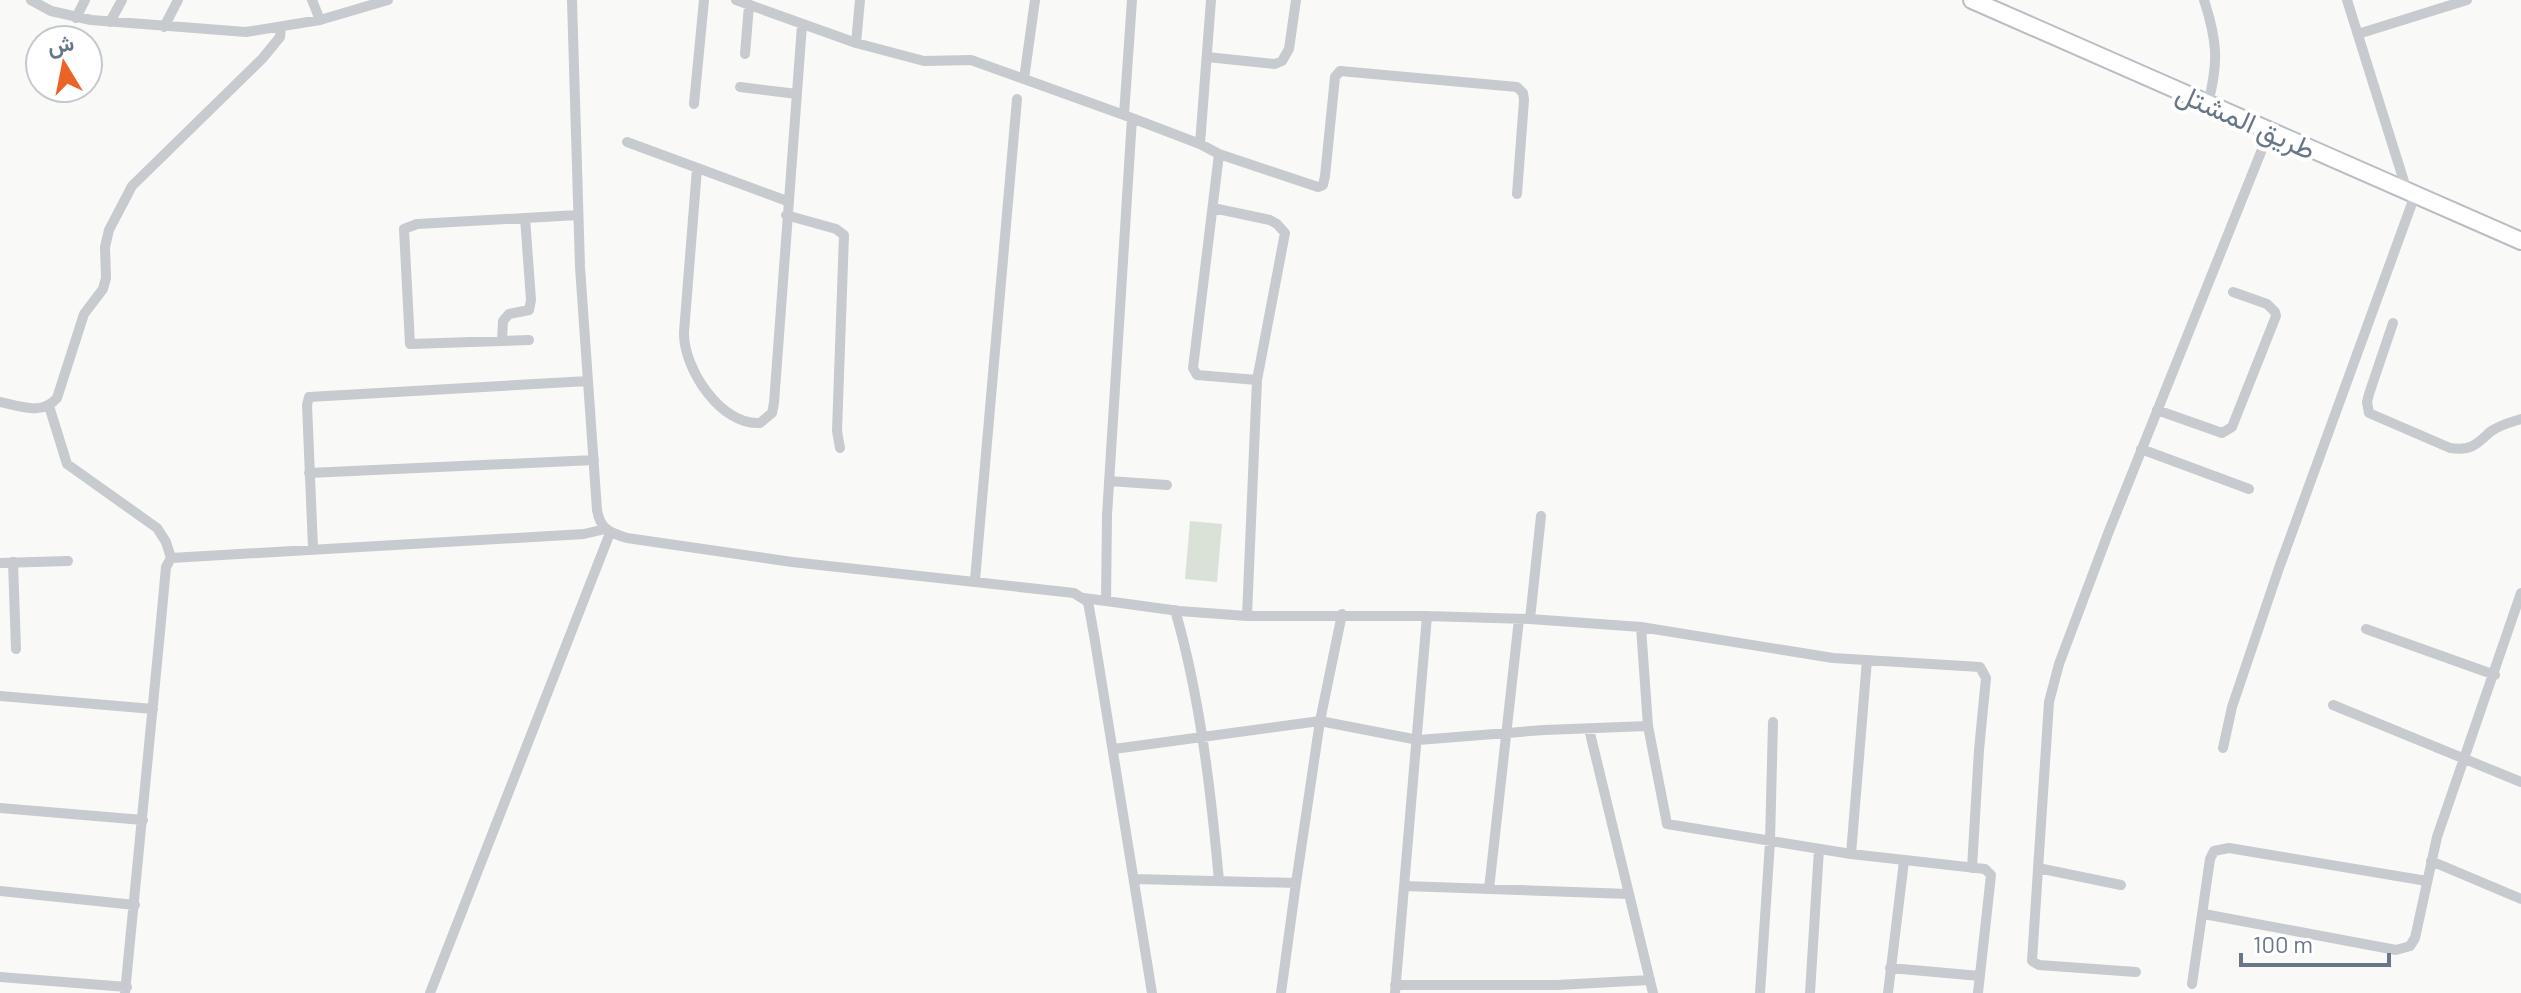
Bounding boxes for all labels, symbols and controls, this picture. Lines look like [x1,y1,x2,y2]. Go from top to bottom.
north arrow [24,24,104,104]
text: ش [45,28,76,60]
street label: طريق المشتل [2171,74,2321,168]
scale bar [2241,917,2389,967]
text: 100 m [2253,929,2313,958]

